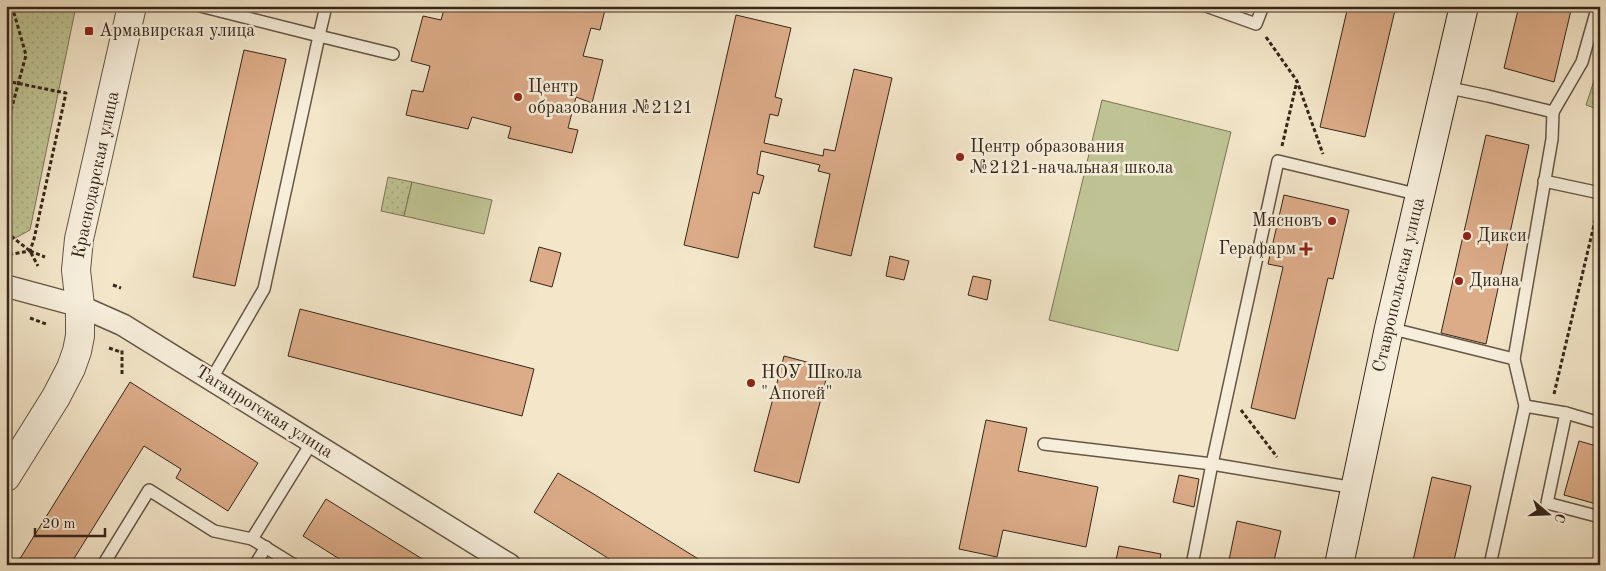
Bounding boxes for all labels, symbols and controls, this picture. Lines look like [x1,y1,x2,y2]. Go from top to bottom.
place label: Армавирская улица [99,22,255,40]
marker: Армавирская улица [83,25,95,37]
place label: Центр образования №2121 [528,78,693,117]
street label: Краснодарская улица [69,90,123,260]
marker: Центр образования №2121 [512,91,524,103]
place label: Центр образования №2121-начальная школа [970,138,1174,177]
marker: Центр образования №2121-начальная школа [954,151,966,163]
street label: Ставропольская улица [1370,196,1428,374]
place label: Мясновъ [1252,212,1322,230]
marker: Мясновъ [1326,215,1338,227]
place label: Дикси [1477,227,1527,245]
marker: Дикси [1461,230,1473,242]
place label: Герафарм [1219,240,1296,259]
marker: Герафарм [1300,243,1312,255]
place label: Диана [1469,272,1520,290]
marker: Диана [1453,275,1465,287]
street label: Таганрогская улица [192,362,336,462]
place label: НОУ Школа "Апогей" [761,364,863,403]
marker: НОУ Школа "Апогей" [745,377,757,389]
north arrow [1524,488,1574,538]
scale bar [35,506,105,538]
text: С [1551,511,1567,525]
text: 20 m [42,517,76,532]

